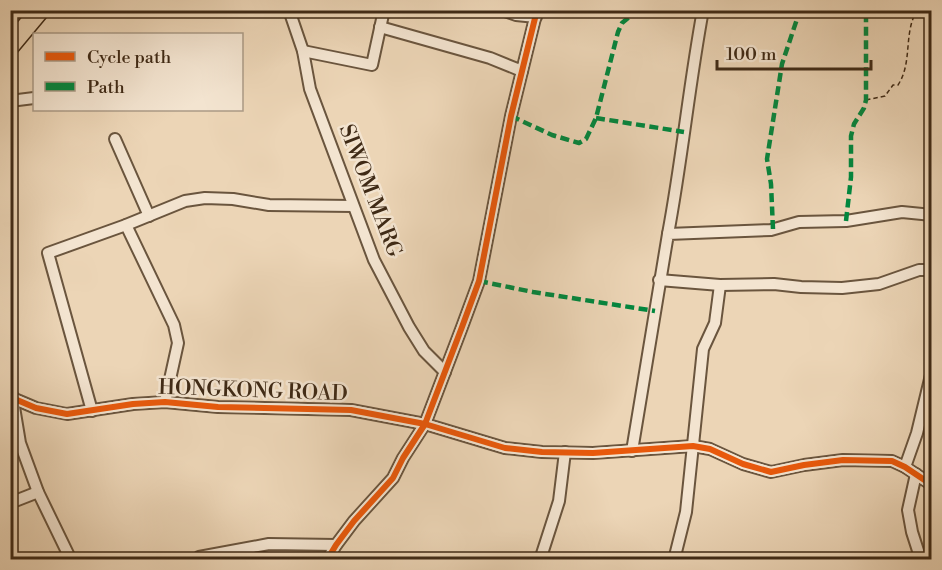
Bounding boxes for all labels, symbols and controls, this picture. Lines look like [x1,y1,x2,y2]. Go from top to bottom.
legend [33,33,243,111]
scale bar [717,33,872,71]
text: 100 m [726,43,777,66]
text: Cycle path [87,46,171,69]
text: Path [87,76,125,99]
street label: SIWOM MARG [333,121,407,262]
street label: HONGKONG ROAD [158,375,348,407]

